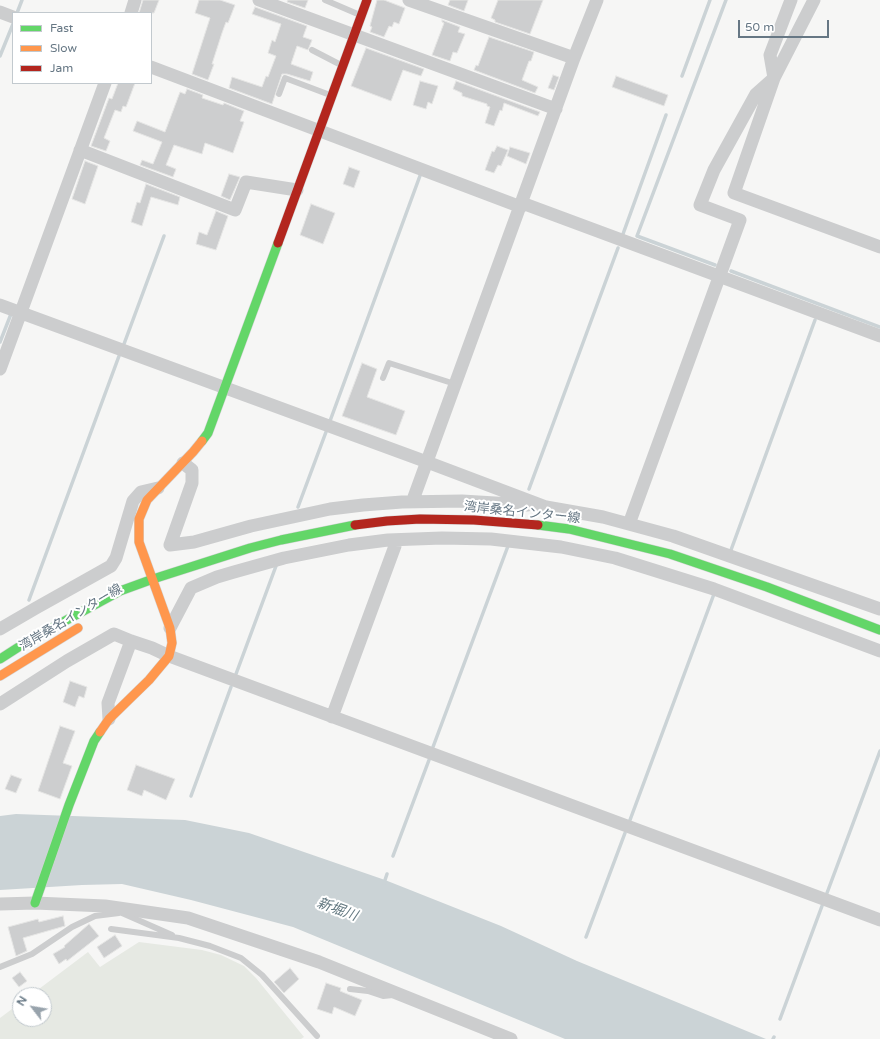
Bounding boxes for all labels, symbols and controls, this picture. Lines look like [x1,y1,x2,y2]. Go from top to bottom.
legend [12,12,152,84]
scale bar [740,12,831,38]
text: 50 m [745,20,774,34]
text: Fast [50,21,73,35]
text: Slow [50,41,77,55]
text: Jam [50,61,73,75]
street label: 湾岸桑名インター線 [463,499,581,527]
street label: 湾岸桑名インター線 [17,581,125,655]
water label: 新堀川 [314,895,360,925]
north arrow [12,987,52,1027]
text: N [14,994,30,1008]

